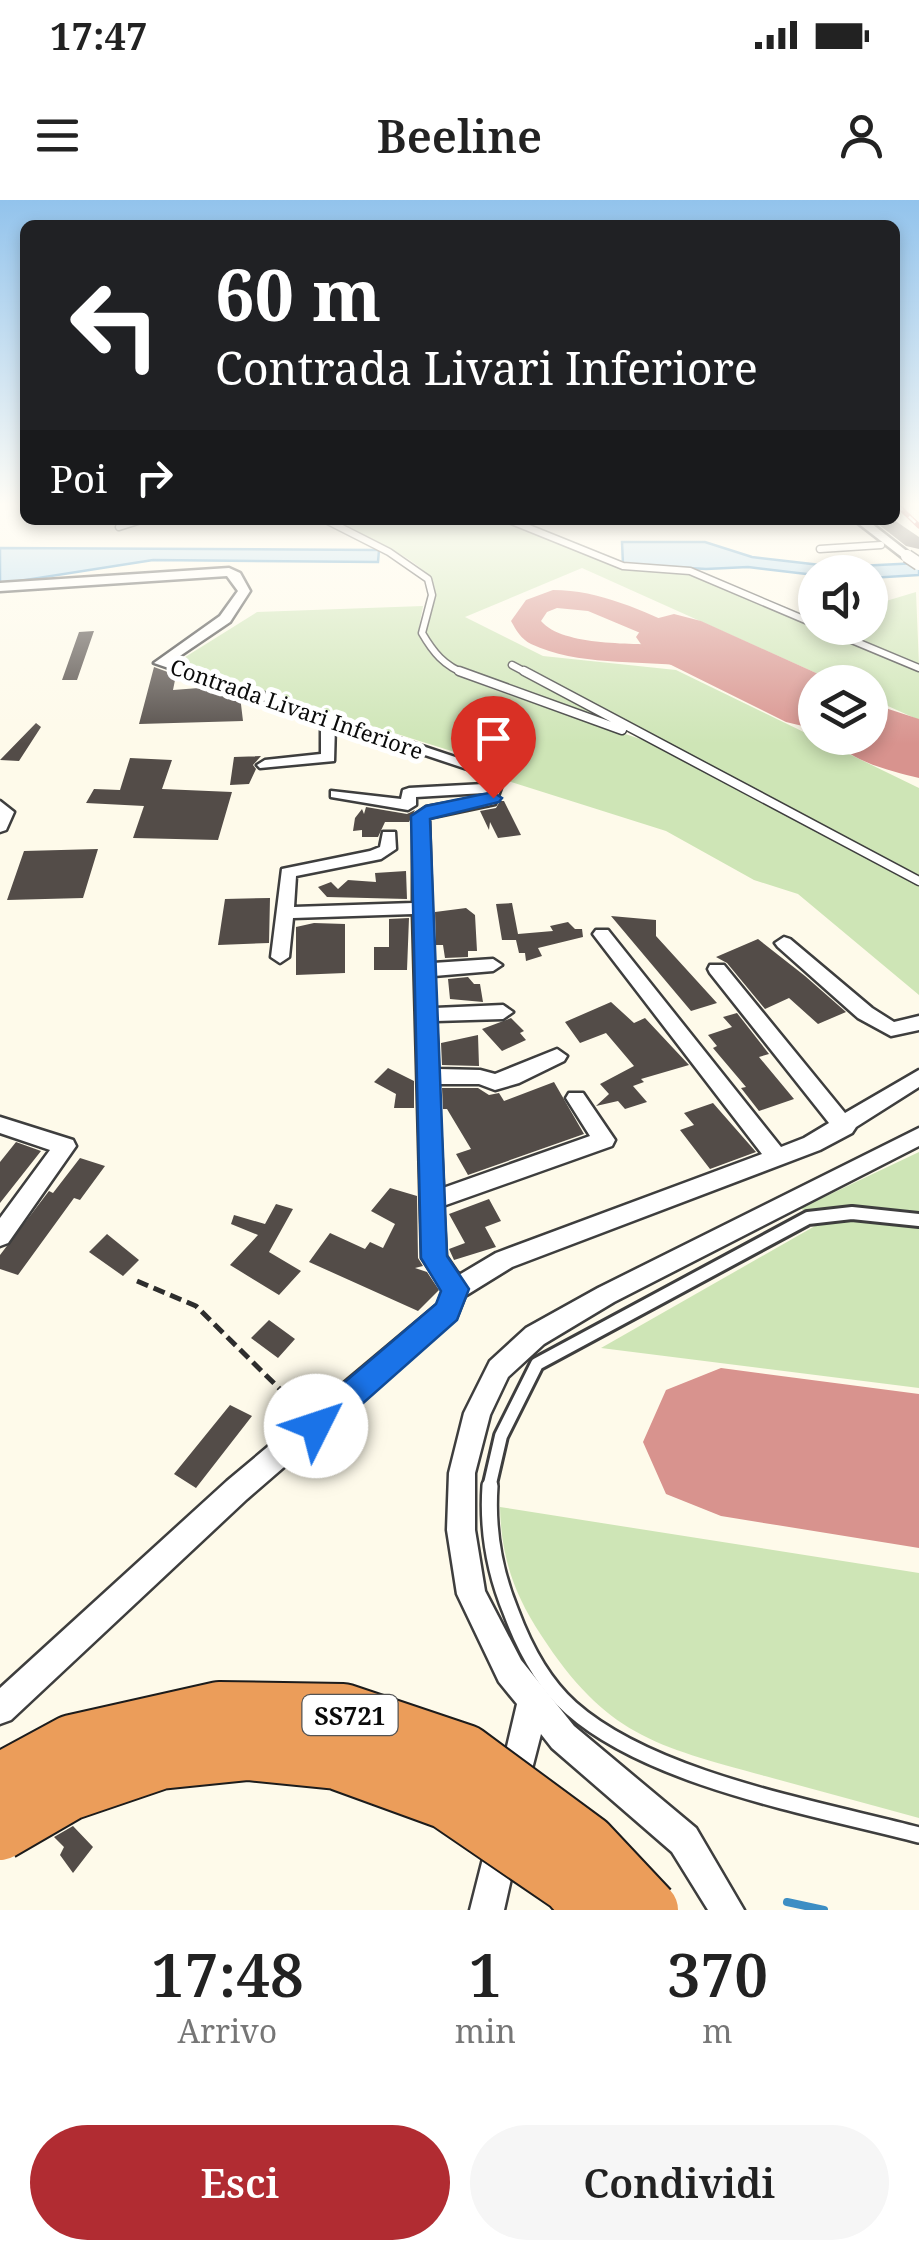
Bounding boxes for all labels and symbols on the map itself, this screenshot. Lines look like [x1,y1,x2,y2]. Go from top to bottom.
street label: Contrada Livari Inferiore [167,651,427,765]
pin [451,696,536,799]
position arrow [264,1374,368,1478]
road number: SS721 [302,1695,398,1735]

